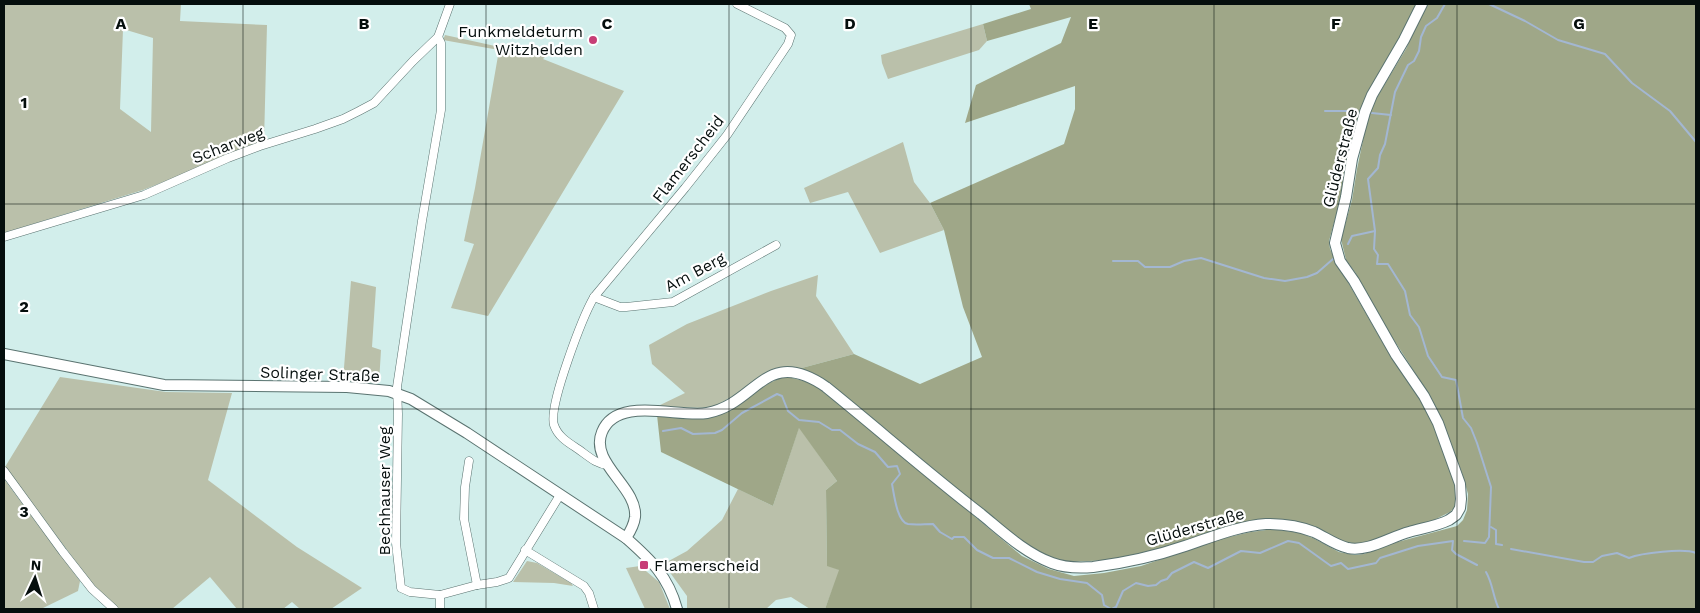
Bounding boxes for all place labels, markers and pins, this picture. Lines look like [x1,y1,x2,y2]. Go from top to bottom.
place label: Funkmeldeturm Witzhelden [458,22,583,59]
marker: Funkmeldeturm Witzhelden [587,34,599,46]
place label: Flamerscheid [654,556,759,575]
marker: Flamerscheid [638,559,650,571]

